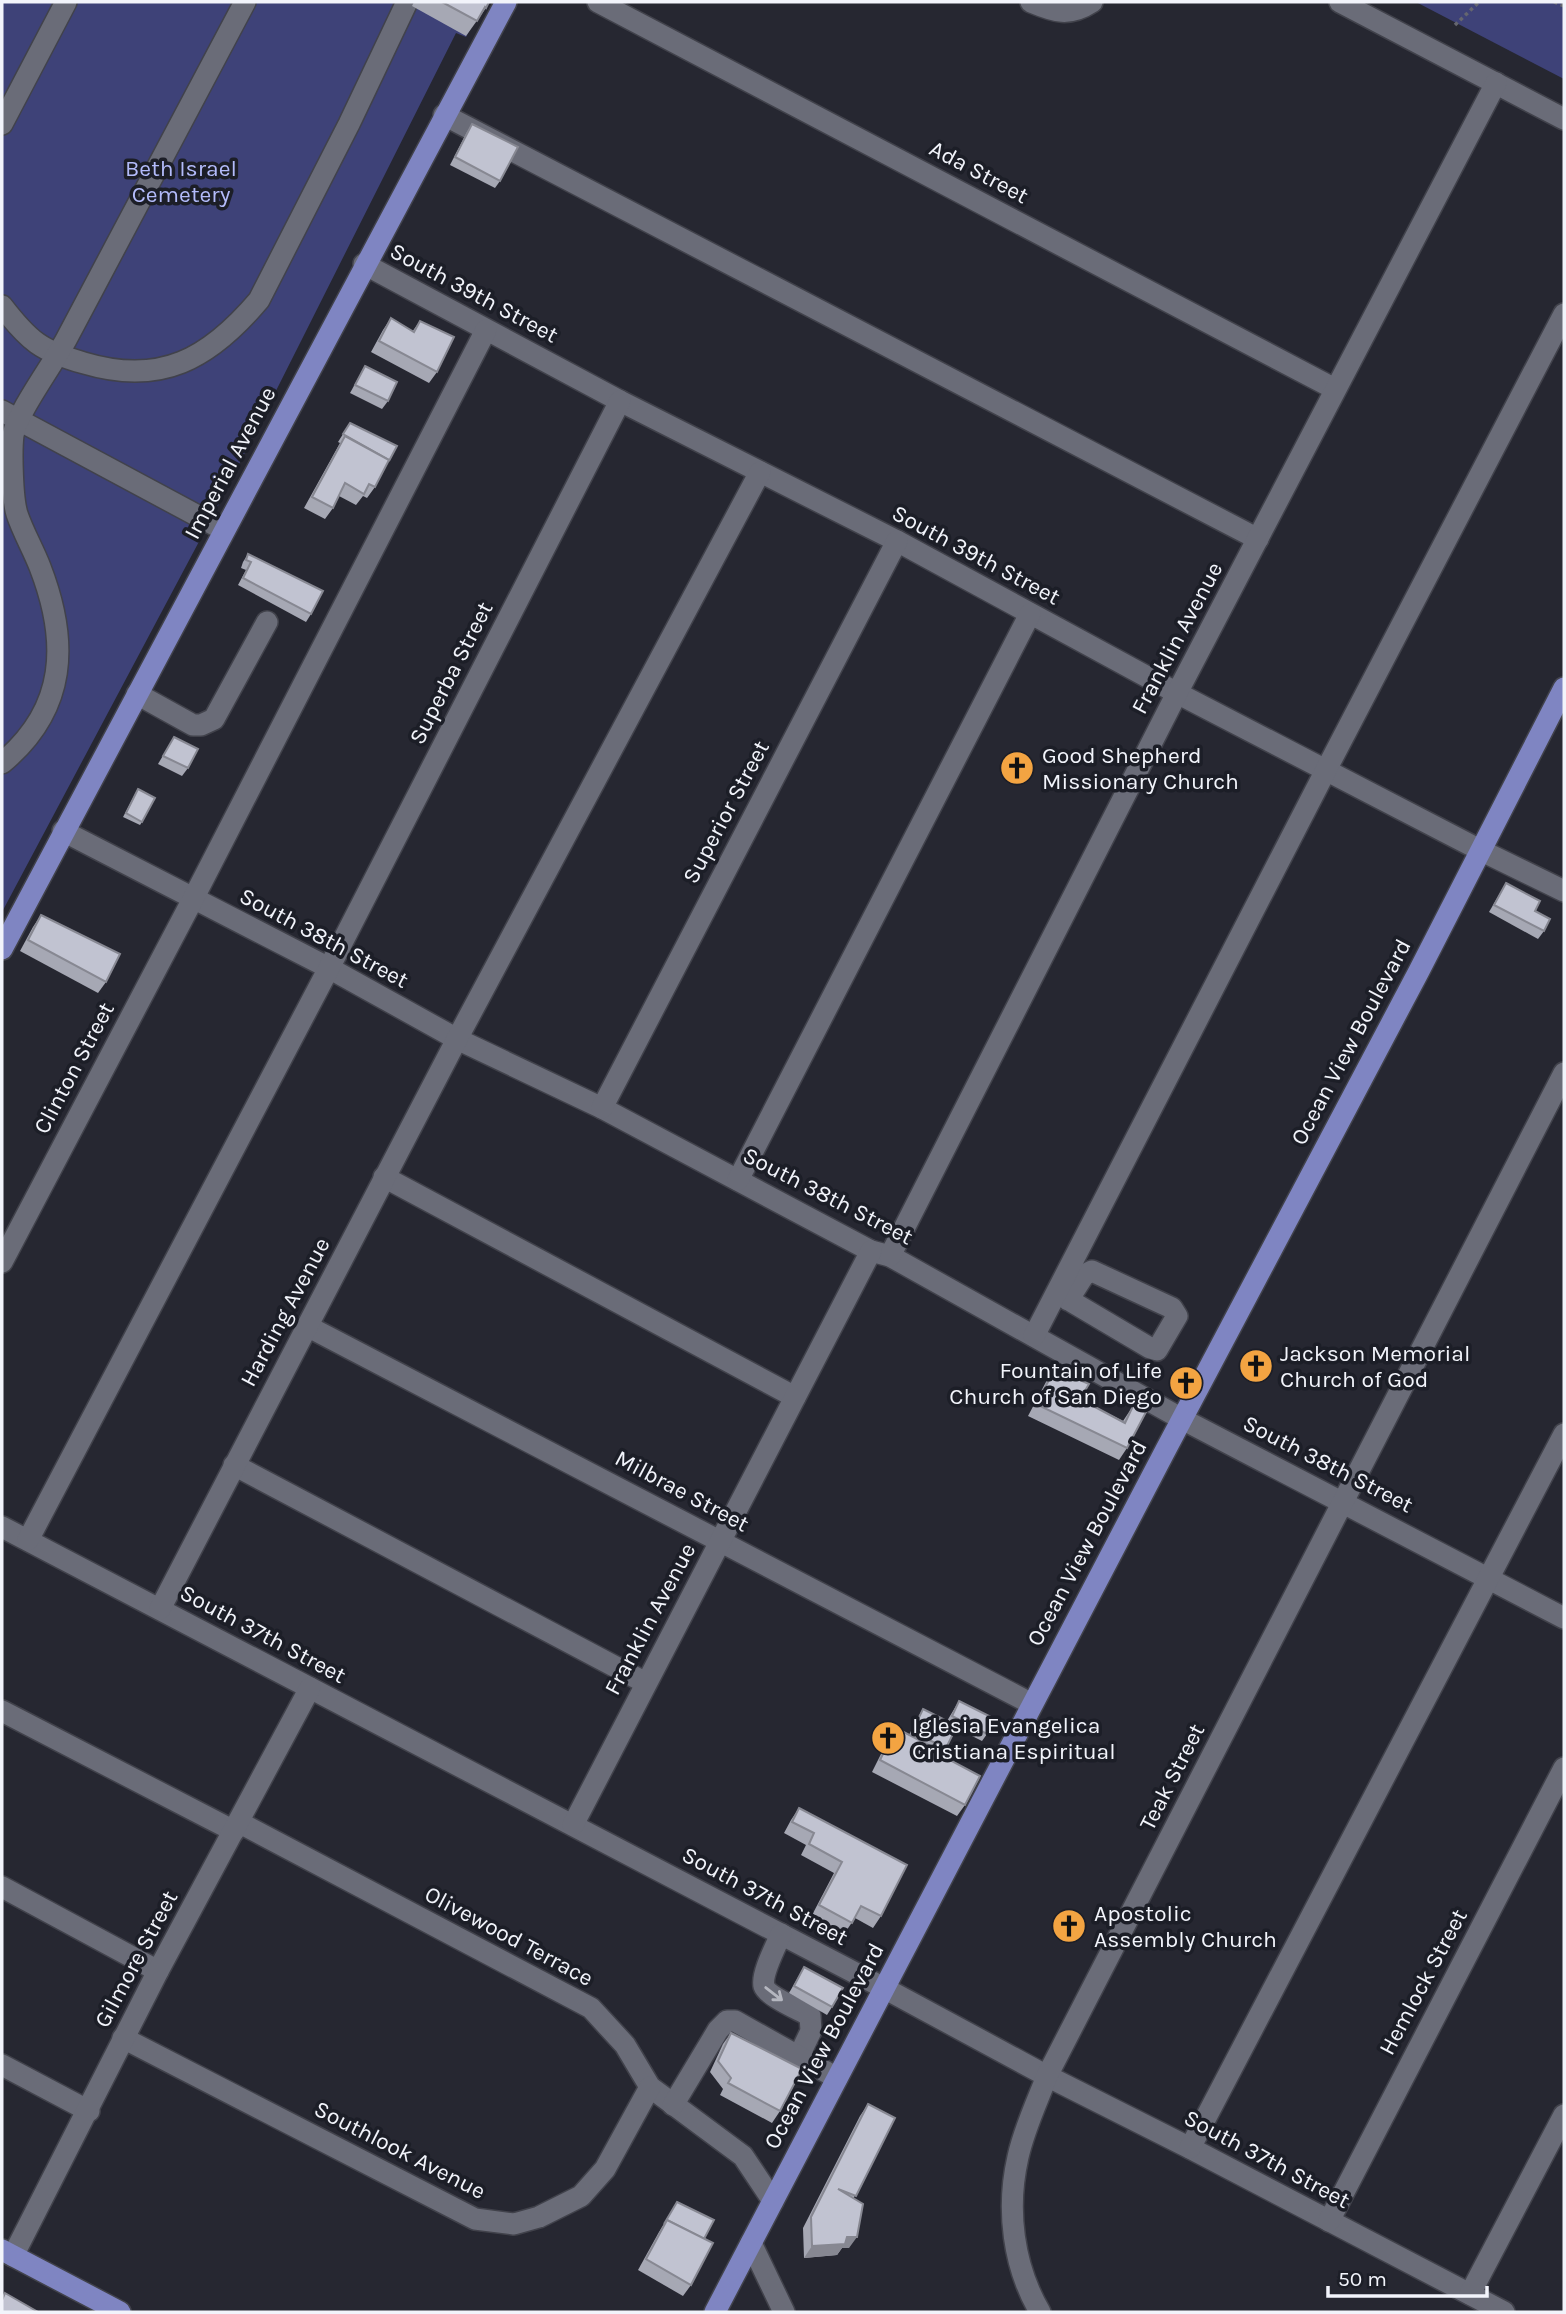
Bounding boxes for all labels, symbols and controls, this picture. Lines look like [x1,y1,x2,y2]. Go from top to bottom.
street label: Ada Street [925,135,1033,209]
park label: Beth Israel Cemetery [125,155,237,208]
street label: South 39th Street [385,237,563,349]
street label: Imperial Avenue [178,382,282,544]
street label: South 39th Street [887,499,1065,611]
street label: Franklin Avenue [1126,557,1228,719]
street label: Superba Street [403,597,499,749]
street label: Superior Street [677,736,775,888]
place label: Good Shepherd Missionary Church [1042,742,1239,795]
church icon: Good Shepherd Missionary Church [998,749,1036,787]
street label: South 38th Street [235,882,413,994]
street label: Ocean View Boulevard [1285,934,1417,1150]
street label: Clinton Street [28,997,120,1138]
street label: South 38th Street [738,1141,918,1251]
street label: Harding Avenue [234,1233,336,1391]
place label: Jackson Memorial Church of God [1280,1340,1470,1393]
church icon: Jackson Memorial Church of God [1237,1347,1275,1385]
place label: Fountain of Life Church of San Diego [949,1357,1162,1410]
church icon: Fountain of Life Church of San Diego [1167,1364,1205,1402]
street label: South 38th Street [1238,1409,1418,1519]
street label: Ocean View Boulevard [1021,1435,1153,1651]
street label: Milbrae Street [610,1444,754,1538]
street label: Franklin Avenue [599,1538,701,1700]
street label: South 37th Street [175,1579,351,1689]
place label: Iglesia Evangelica Cristiana Espiritual [912,1712,1116,1765]
church icon: Iglesia Evangelica Cristiana Espiritual [869,1719,907,1757]
street label: Teak Street [1134,1719,1210,1835]
street label: South 37th Street [677,1841,853,1951]
street label: Olivewood Terrace [420,1880,598,1992]
street label: Gilmore Street [89,1886,184,2032]
place label: Apostolic Assembly Church [1094,1900,1277,1953]
street label: Hemlock Street [1373,1904,1473,2059]
church icon: Apostolic Assembly Church [1050,1907,1088,1945]
street label: Ocean View Boulevard [758,1938,890,2154]
one-way arrow [764,1986,783,2001]
street label: Southlook Avenue [310,2095,490,2205]
street label: South 37th Street [1179,2104,1355,2214]
scale bar [1328,2254,1487,2298]
text: 50 m [1338,2267,1387,2291]

